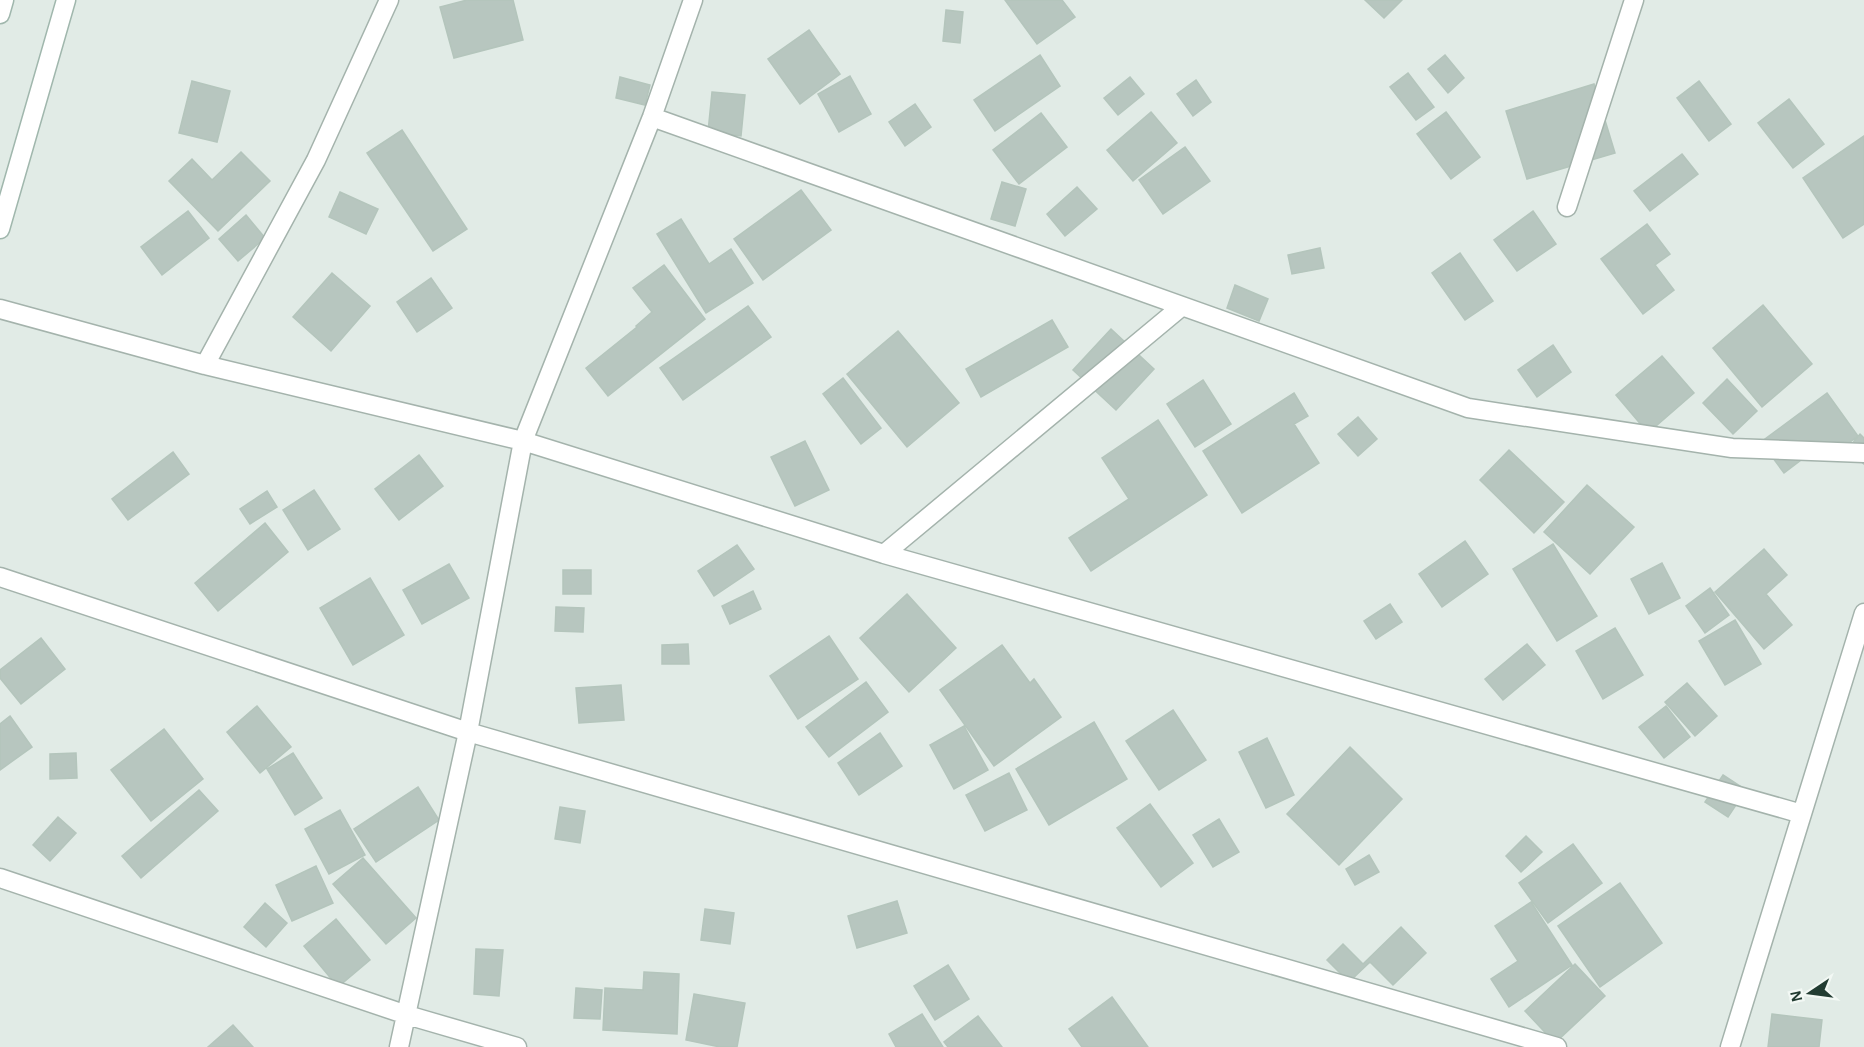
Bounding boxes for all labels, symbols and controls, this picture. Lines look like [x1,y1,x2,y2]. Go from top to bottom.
north arrow [1780,963,1840,1023]
text: N [1787,989,1805,1003]

